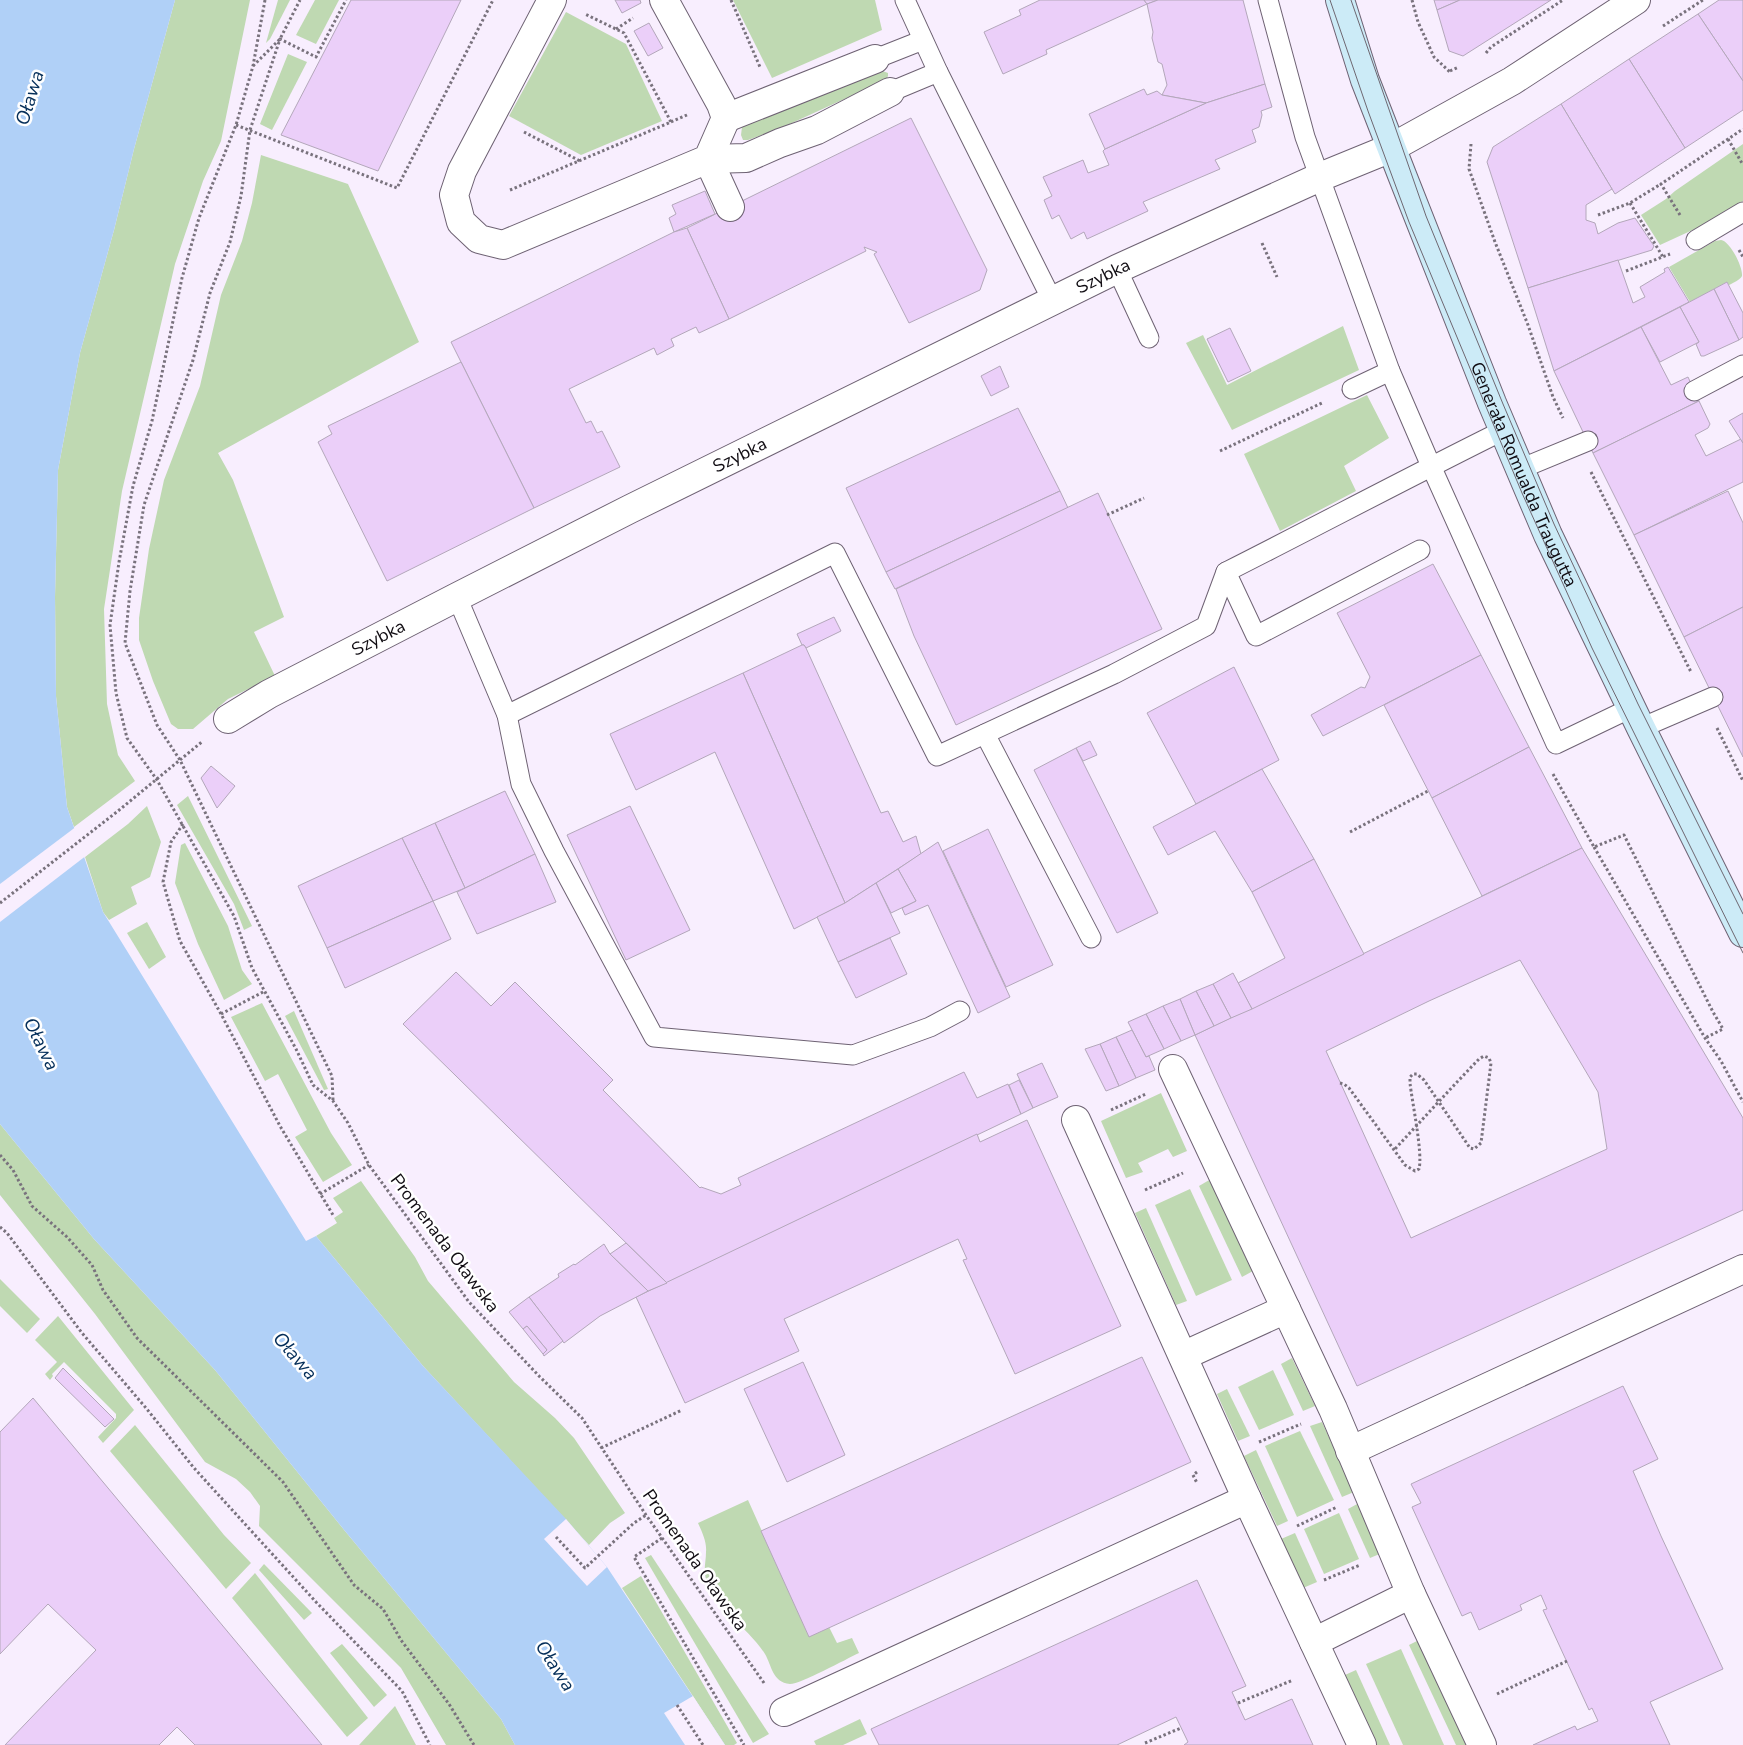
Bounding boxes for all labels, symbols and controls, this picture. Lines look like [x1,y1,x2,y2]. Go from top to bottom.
water label: Oława [9,67,51,129]
street label: Szybka [1072,253,1134,299]
street label: Generała Romualda Traugutta [1465,358,1583,591]
street label: Szybka [709,431,771,478]
street label: Szybka [347,614,409,661]
water label: Oława [17,1013,65,1075]
street label: Promenada Oławska [385,1169,505,1317]
water label: Oława [267,1326,323,1386]
street label: Promenada Oławska [637,1484,753,1636]
water label: Oława [529,1635,581,1697]

